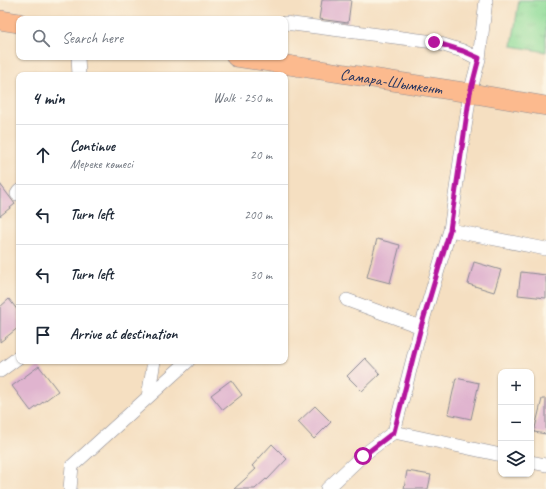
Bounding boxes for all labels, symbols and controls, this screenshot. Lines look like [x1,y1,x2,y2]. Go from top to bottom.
search box [16,16,288,60]
icon: search [30,27,52,49]
text: Search here [62,29,123,48]
route end [425,33,443,51]
street label: Самара-Шымкент [339,64,445,100]
text: 4 min [32,88,65,109]
text: Walk · 250 m [213,90,272,106]
text: Continue [70,137,115,156]
icon: ahead [32,144,54,166]
text: 20 m [250,147,272,163]
text: Мереке көшесі [70,156,133,172]
icon: left [32,204,54,226]
text: Turn left [70,205,113,224]
text: 200 m [244,207,272,223]
icon: left [32,264,54,286]
text: Turn left [70,265,113,284]
text: 30 m [250,267,272,283]
icon: arrive [32,324,54,346]
text: Arrive at destination [70,325,177,344]
map controls [498,369,534,477]
button: + [498,369,534,405]
button: − [498,405,534,441]
button: layers [498,441,534,477]
route start [354,447,372,465]

